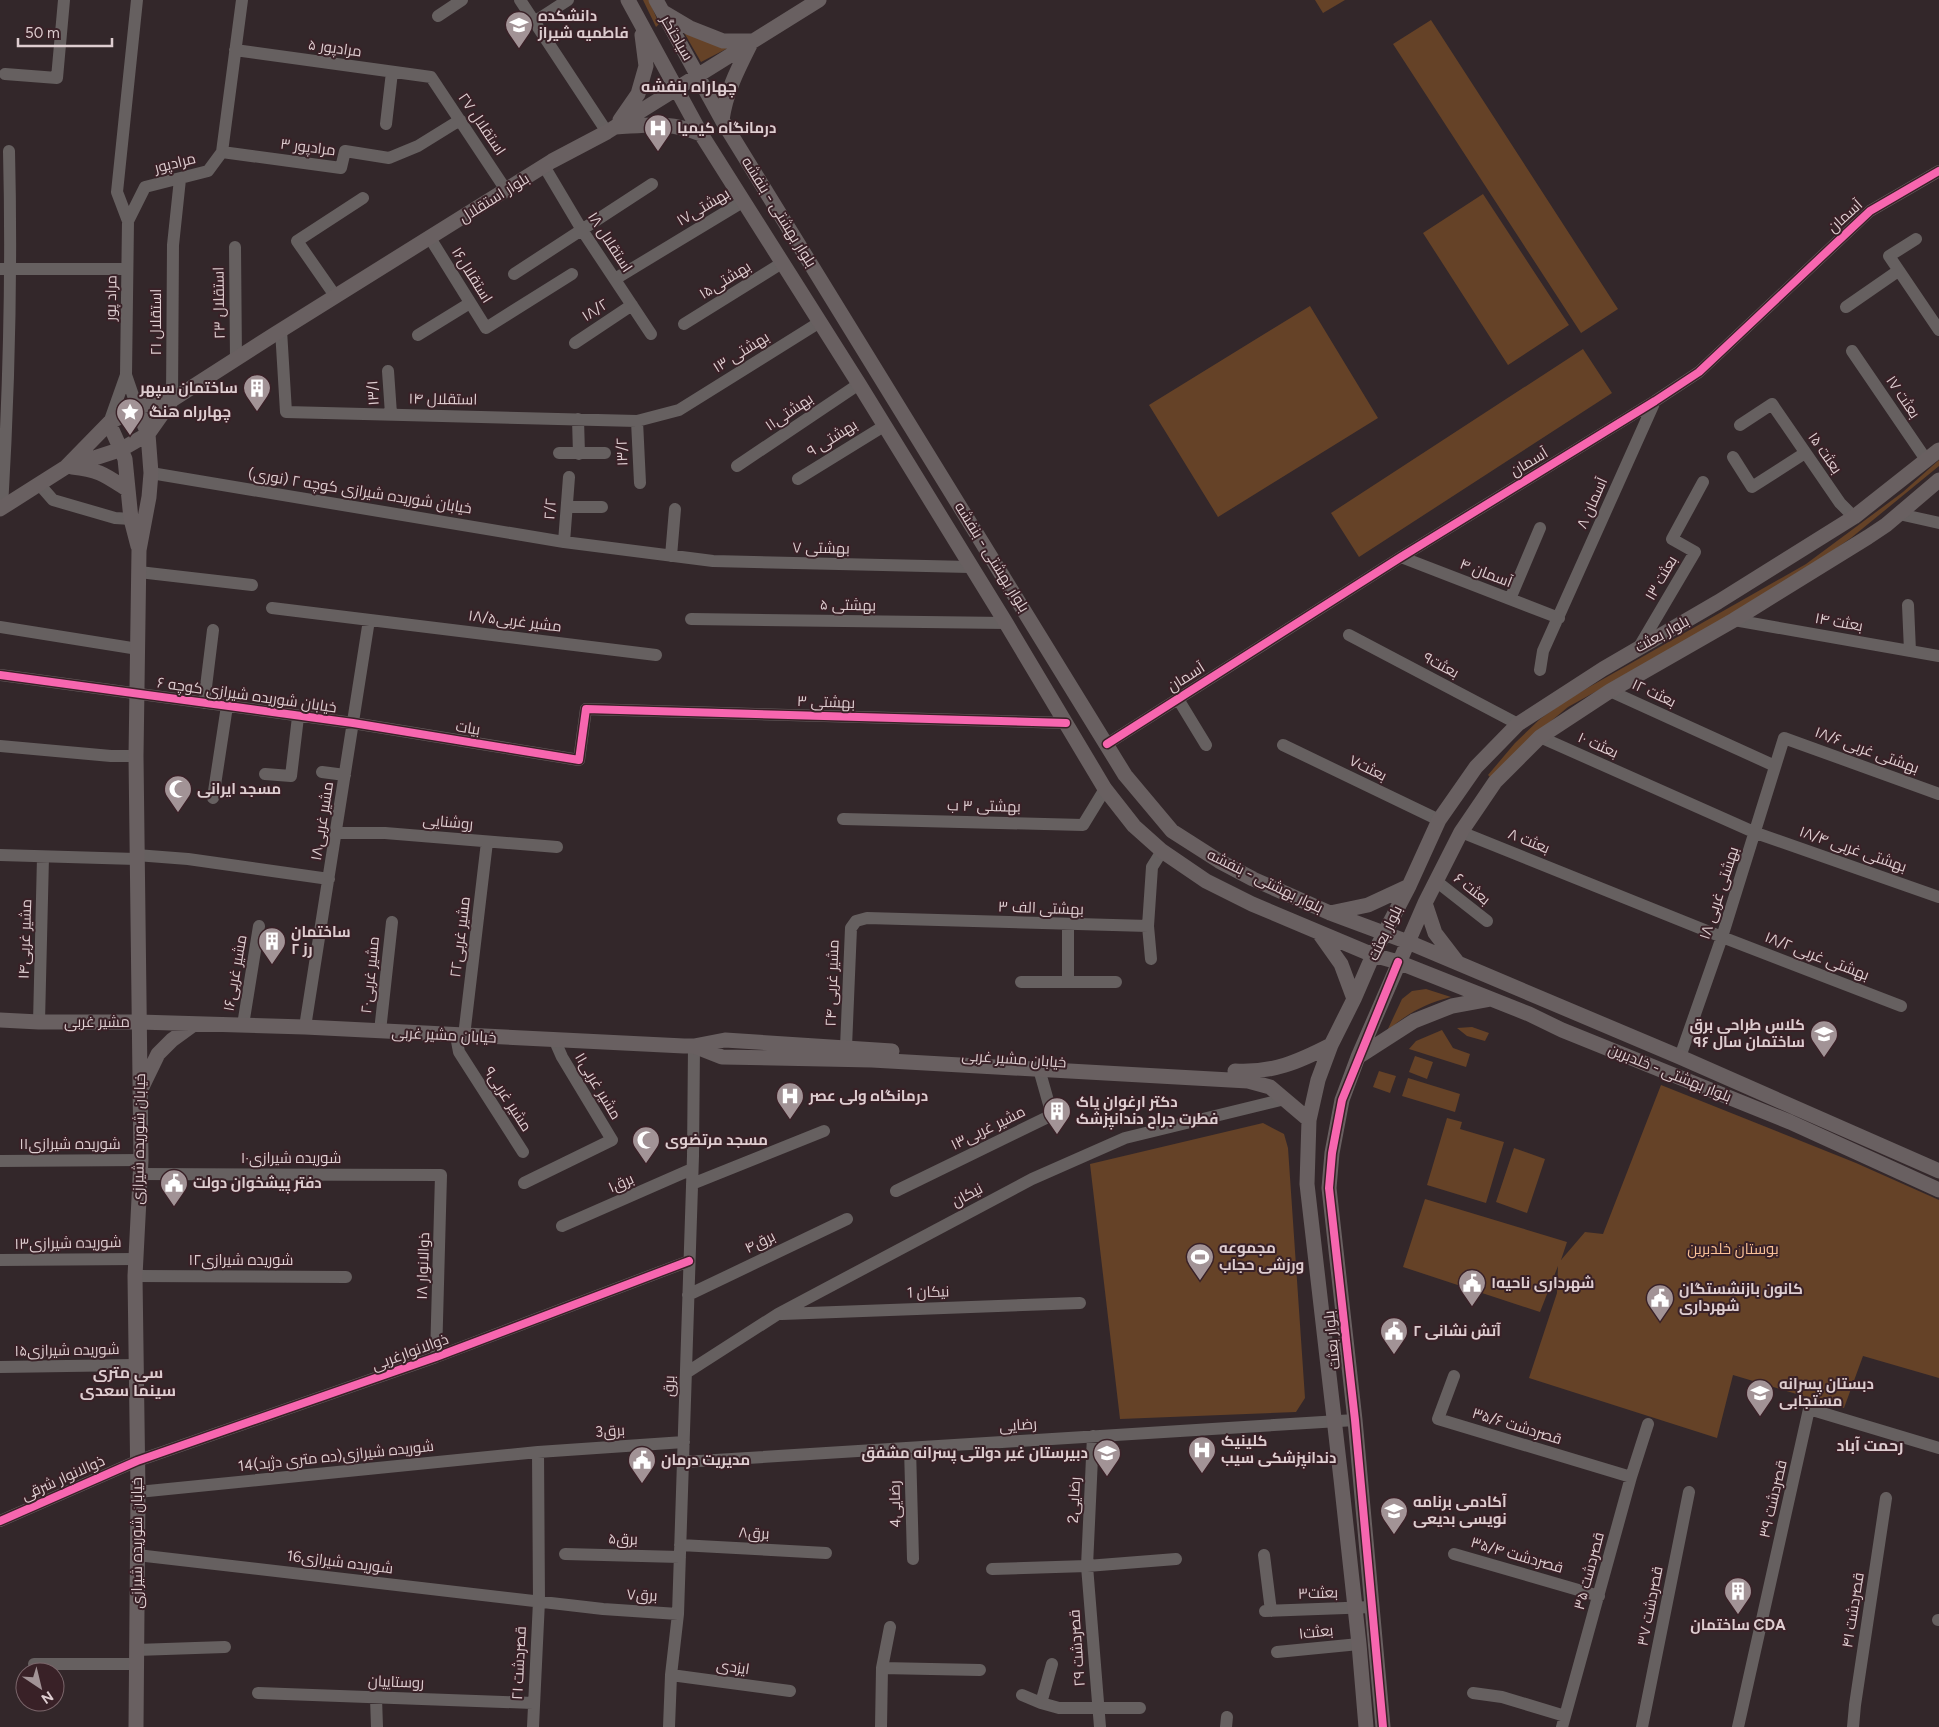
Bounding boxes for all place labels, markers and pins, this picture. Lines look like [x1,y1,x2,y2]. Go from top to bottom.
place label: دانشکده فاطمیه شیراز [537,7,629,42]
school or university icon: دانشکده فاطمیه شیراز [504,10,534,49]
hospital icon: درمانگاه کیمیا [643,113,673,152]
place label: درمانگاه کیمیا [677,119,776,137]
building icon: ساختمان سپهر [242,373,272,412]
place label: ساختمان سپهر [139,379,238,398]
place icon: چهارراه هنگ [115,397,145,436]
place label: چهارراه هنگ [149,403,231,423]
mosque icon: مسجد ایرانی [163,774,193,813]
place label: مسجد ایرانی [197,780,281,798]
place label: ساختمان رز ۲ [291,923,351,958]
building icon: ساختمان رز ۲ [257,926,287,965]
place label: کلاس طراحی برق ساختمان سال ۹۶ [1689,1016,1805,1051]
school or university icon: کلاس طراحی برق ساختمان سال ۹۶ [1809,1019,1839,1058]
hospital icon: درمانگاه ولی عصر [775,1081,805,1120]
place label: درمانگاه ولی عصر [808,1087,928,1105]
place label: دکتر ارغوان پاک فطرت جراح دندانپزشک [1076,1093,1218,1130]
building icon: دکتر ارغوان پاک فطرت جراح دندانپزشک [1042,1096,1072,1135]
mosque icon: مسجد مرتضوی [631,1125,661,1164]
place label: مسجد مرتضوی [665,1131,768,1149]
public building icon: دفتر پیشخوان دولت [159,1168,189,1207]
place label: دفتر پیشخوان دولت [193,1174,322,1194]
place label: مجموعه ورزشی حجاب [1219,1239,1304,1274]
sports icon: مجموعه ورزشی حجاب [1185,1242,1215,1281]
public building icon: شهرداری ناحیه۱ [1457,1268,1487,1307]
place label: شهرداری ناحیه۱ [1491,1274,1594,1292]
place label: کانون بازنشستگان شهرداری [1679,1280,1803,1315]
public building icon: کانون بازنشستگان شهرداری [1645,1283,1675,1322]
public building icon: آتش نشانی ۲ [1379,1316,1409,1355]
place label: آتش نشانی ۲ [1413,1322,1501,1340]
place label: دبستان پسرانه مستجابی [1779,1375,1874,1410]
school or university icon: دبستان پسرانه مستجابی [1745,1378,1775,1417]
place label: کلینیک دندانپزشکی سیب [1221,1432,1336,1469]
hospital icon: کلینیک دندانپزشکی سیب [1187,1435,1217,1474]
school or university icon: دبیرستان غیر دولتی پسرانه مشفق [1092,1438,1122,1477]
place label: دبیرستان غیر دولتی پسرانه مشفق [861,1444,1088,1464]
public building icon: مدیریت درمان [627,1445,657,1484]
place label: مدیریت درمان [661,1451,750,1469]
place label: آکادمی برنامه نویسی بدیعی [1413,1493,1507,1528]
school or university icon: آکادمی برنامه نویسی بدیعی [1379,1496,1409,1535]
building icon: ساختمان CDA [1723,1576,1753,1615]
place label: ساختمان CDA [1690,1616,1786,1634]

